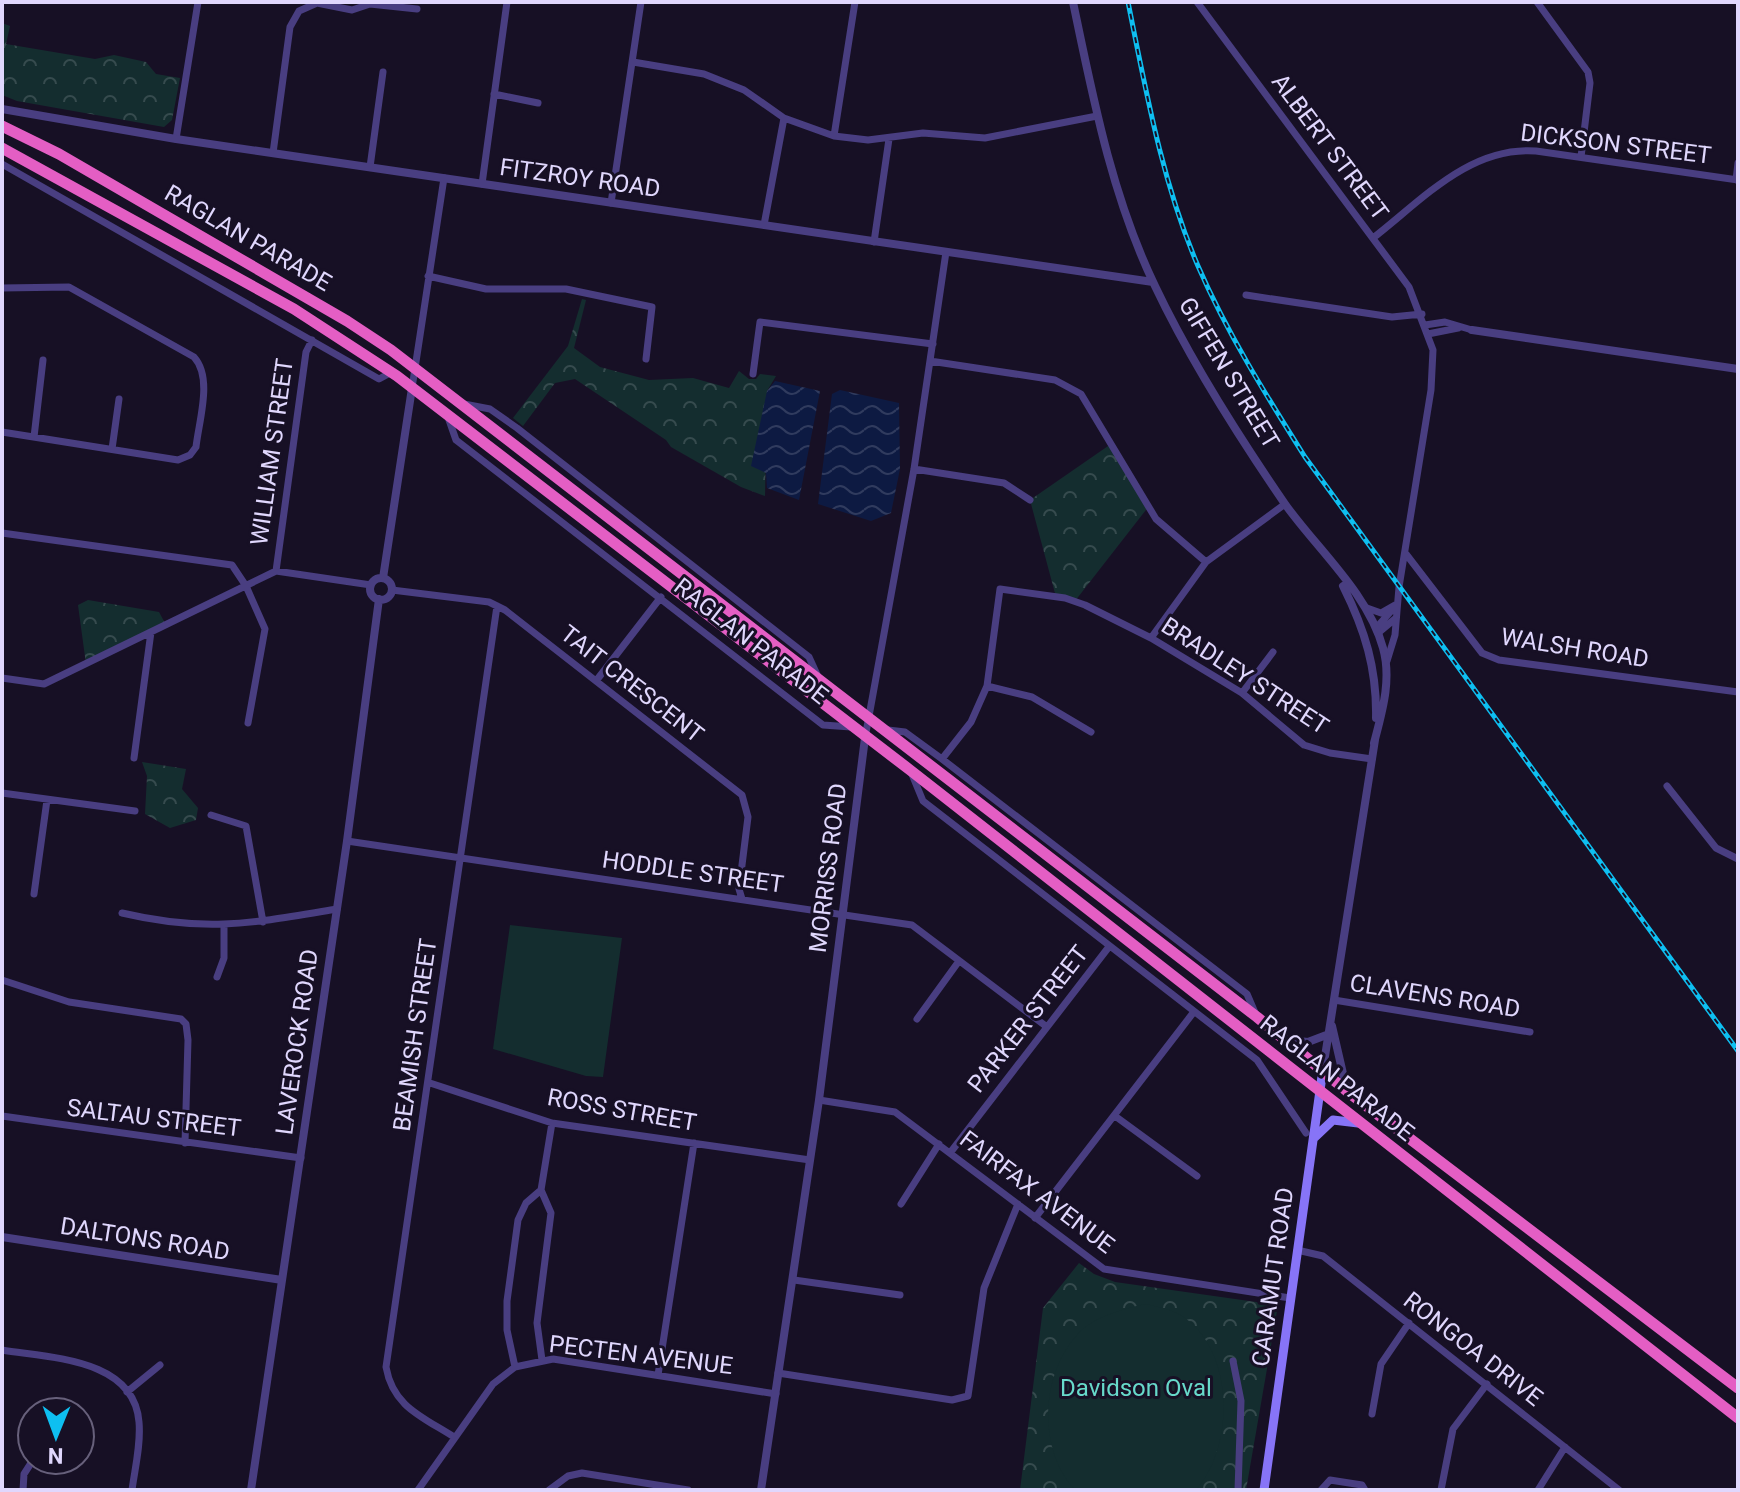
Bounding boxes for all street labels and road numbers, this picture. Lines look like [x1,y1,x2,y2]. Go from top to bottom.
street label: ALBERT STREET [1266,68,1394,226]
street label: DICKSON STREET [1519,118,1713,170]
street label: FITZROY ROAD [498,153,662,203]
street label: RAGLAN PARADE [160,179,336,297]
street label: GIFFEN STREET [1173,292,1285,454]
street label: WILLIAM STREET [245,357,299,547]
street label: RAGLAN PARADE [668,572,834,710]
street label: BRADLEY STREET [1156,612,1334,740]
street label: TAIT CRESCENT [555,619,709,749]
street label: WALSH ROAD [1499,623,1651,673]
street label: MORRISS ROAD [804,782,852,954]
street label: HODDLE STREET [601,845,785,899]
street label: BEAMISH STREET [388,937,442,1133]
street label: PARKER STREET [962,940,1094,1098]
street label: LAVEROCK ROAD [270,947,324,1137]
street label: CLAVENS ROAD [1348,969,1522,1023]
street label: RAGLAN PARADE [1254,1009,1420,1147]
street label: ROSS STREET [545,1083,699,1137]
street label: SALTAU STREET [65,1093,243,1143]
street label: FAIRFAX AVENUE [954,1125,1120,1259]
street label: CARAMUT ROAD [1247,1186,1299,1368]
street label: DALTONS ROAD [58,1212,232,1266]
street label: RONGOA DRIVE [1398,1286,1548,1412]
street label: PECTEN AVENUE [547,1330,735,1380]

